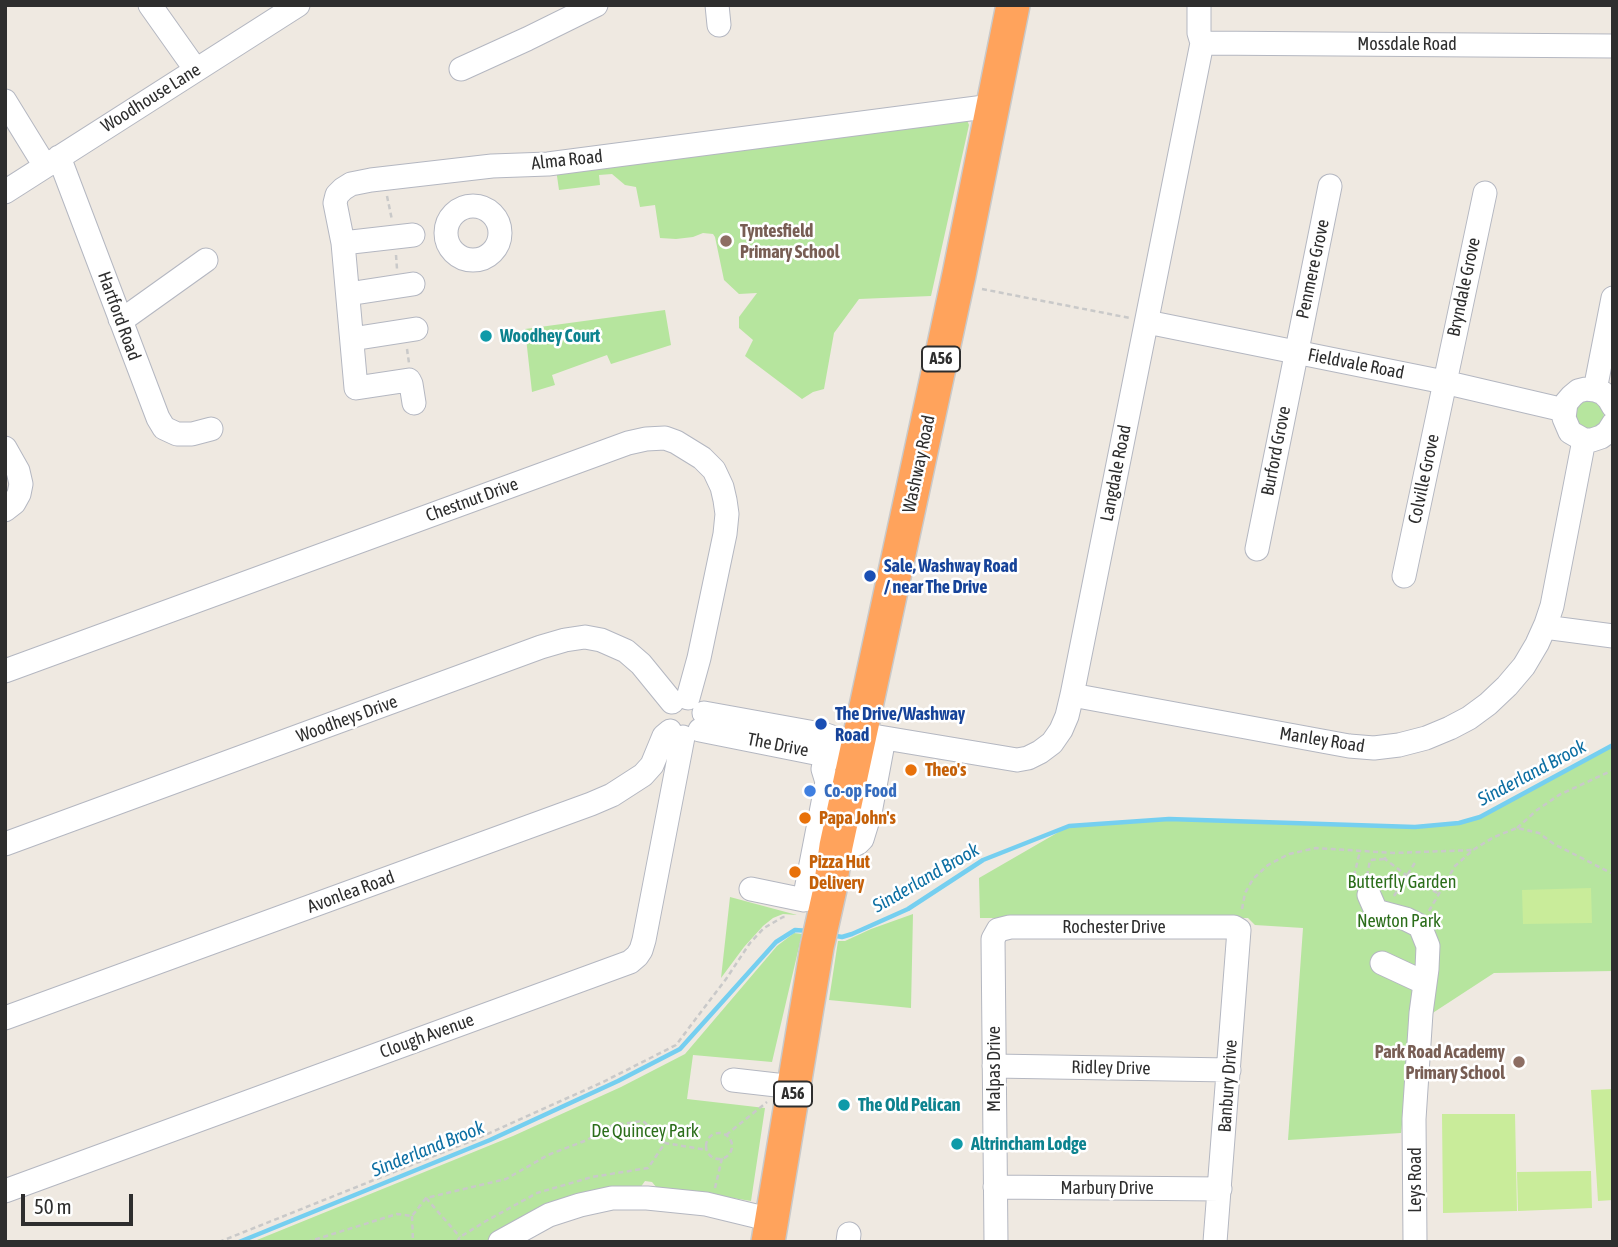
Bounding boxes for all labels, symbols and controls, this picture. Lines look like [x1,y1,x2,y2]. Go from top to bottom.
street label: Mossdale Road [1357,33,1457,55]
street label: Woodhouse Lane [97,59,205,137]
street label: Alma Road [530,146,604,174]
street label: Penmere Grove [1292,217,1334,321]
place label: Tyntesfield Primary School [740,220,839,262]
marker: Tyntesfield Primary School [718,233,734,249]
street label: Bryndale Grove [1443,236,1485,338]
street label: Hartford Road [93,268,145,364]
place label: Woodhey Court [500,325,600,347]
marker: Woodhey Court [478,328,494,344]
street label: Fieldvale Road [1306,344,1406,384]
road number: A56 [922,346,960,372]
street label: Burford Grove [1257,404,1295,498]
street label: Washway Road [898,413,940,515]
street label: Langdale Road [1096,423,1136,523]
street label: Colville Grove [1404,432,1444,526]
street label: Chestnut Drive [423,473,521,527]
place label: Sale, Washway Road / near The Drive [884,555,1018,598]
marker: Sale, Washway Road / near The Drive [862,568,878,584]
street label: Woodheys Drive [294,691,400,747]
place label: The Drive/Washway Road [835,703,965,746]
marker: The Drive/Washway Road [813,716,829,732]
street label: Manley Road [1278,723,1366,757]
street label: The Drive [746,728,810,762]
water label: Sinderland Brook [1474,735,1590,811]
place label: Theo's [925,759,966,781]
marker: Theo's [903,762,919,778]
place label: Co-op Food [824,780,897,802]
marker: Co-op Food [802,783,818,799]
place label: Papa John's [819,807,896,829]
marker: Papa John's [797,810,813,826]
water label: Sinderland Brook [869,838,983,918]
place label: Pizza Hut Delivery [809,851,870,894]
marker: Pizza Hut Delivery [787,864,803,880]
street label: Avonlea Road [304,866,398,918]
park label: Butterfly Garden [1348,871,1456,893]
park label: Newton Park [1357,910,1441,932]
street label: Rochester Drive [1062,916,1166,938]
street label: Clough Avenue [377,1009,477,1063]
street label: Malpas Drive [983,1026,1005,1112]
street label: Banbury Drive [1214,1039,1242,1133]
place label: Park Road Academy Primary School [1375,1041,1505,1084]
marker: Park Road Academy Primary School [1511,1054,1527,1070]
street label: Ridley Drive [1071,1057,1151,1079]
road number: A56 [774,1082,812,1106]
place label: The Old Pelican [858,1094,960,1116]
marker: The Old Pelican [836,1097,852,1113]
water label: Sinderland Brook [368,1116,488,1182]
park label: De Quincey Park [591,1120,699,1142]
place label: Altrincham Lodge [971,1133,1087,1155]
marker: Altrincham Lodge [949,1136,965,1152]
street label: Leys Road [1404,1147,1426,1213]
street label: Marbury Drive [1060,1177,1154,1199]
scale bar [24,1180,136,1224]
text: 50 m [34,1194,72,1218]

